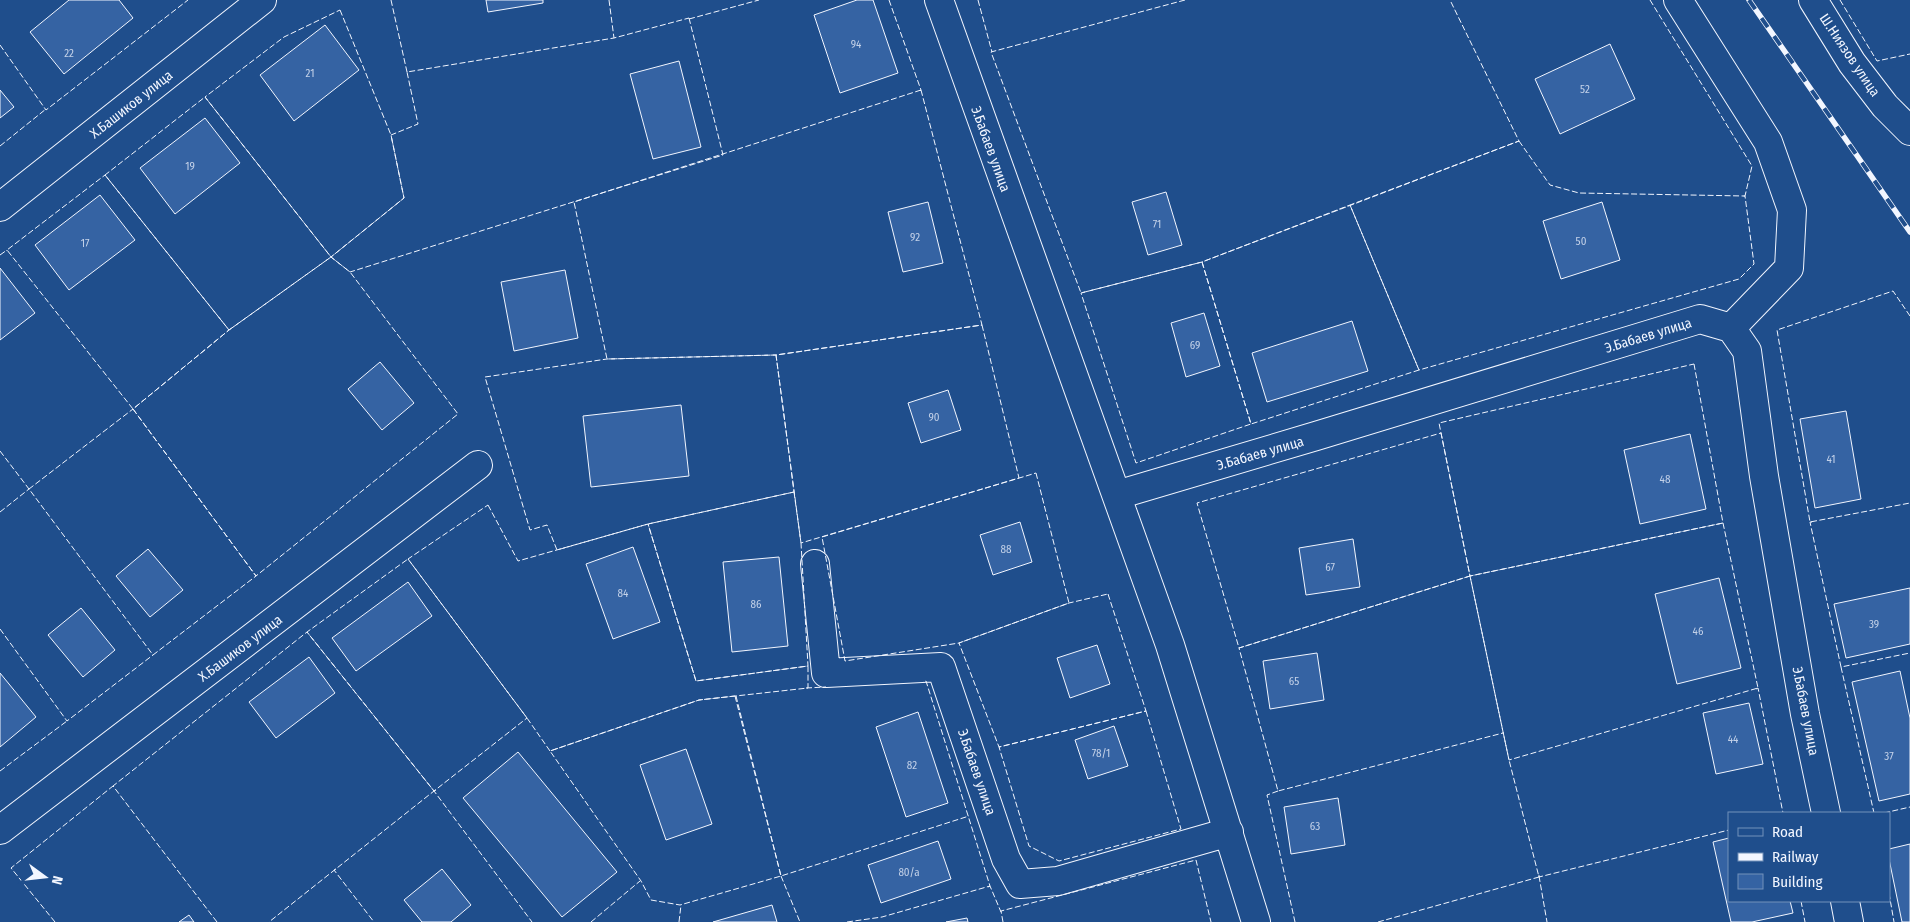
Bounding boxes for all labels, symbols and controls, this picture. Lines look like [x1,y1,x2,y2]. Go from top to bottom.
street label: Ш.Ниязов улица [1816,11,1884,100]
house number: 94 [851,38,862,51]
house number: 22 [64,47,74,60]
street label: Х.Башиков улица [86,67,176,142]
house number: 21 [306,67,314,80]
house number: 52 [1580,83,1590,96]
street label: Э.Бабаев улица [967,104,1014,194]
house number: 19 [185,160,195,173]
house number: 71 [1153,218,1161,231]
house number: 92 [910,231,920,244]
house number: 50 [1576,235,1587,248]
house number: 17 [81,237,90,250]
street label: Э.Бабаев улица [1603,314,1694,357]
house number: 69 [1190,339,1200,352]
house number: 90 [928,411,940,424]
street label: Э.Бабаев улица [1215,433,1306,474]
house number: 41 [1826,453,1836,466]
house number: 48 [1660,473,1671,486]
house number: 88 [1001,543,1012,556]
house number: 67 [1325,561,1335,574]
house number: 84 [618,587,629,600]
house number: 86 [751,598,762,611]
street label: Х.Башиков улица [195,611,286,686]
house number: 39 [1869,618,1879,631]
house number: 46 [1693,625,1704,638]
street label: Э.Бабаев улица [1789,665,1822,757]
house number: 65 [1289,675,1299,688]
street label: Э.Бабаев улица [954,727,999,818]
house number: 44 [1728,733,1739,746]
house number: 78/1 [1092,747,1110,760]
house number: 37 [1884,750,1894,763]
house number: 82 [907,759,917,772]
legend [1728,812,1890,902]
house number: 63 [1310,820,1320,833]
text: Road [1772,823,1803,841]
text: Railway [1772,848,1819,866]
north arrow [20,852,70,902]
house number: 80/а [898,866,920,879]
text: Building [1772,873,1823,891]
text: N [48,874,66,886]

